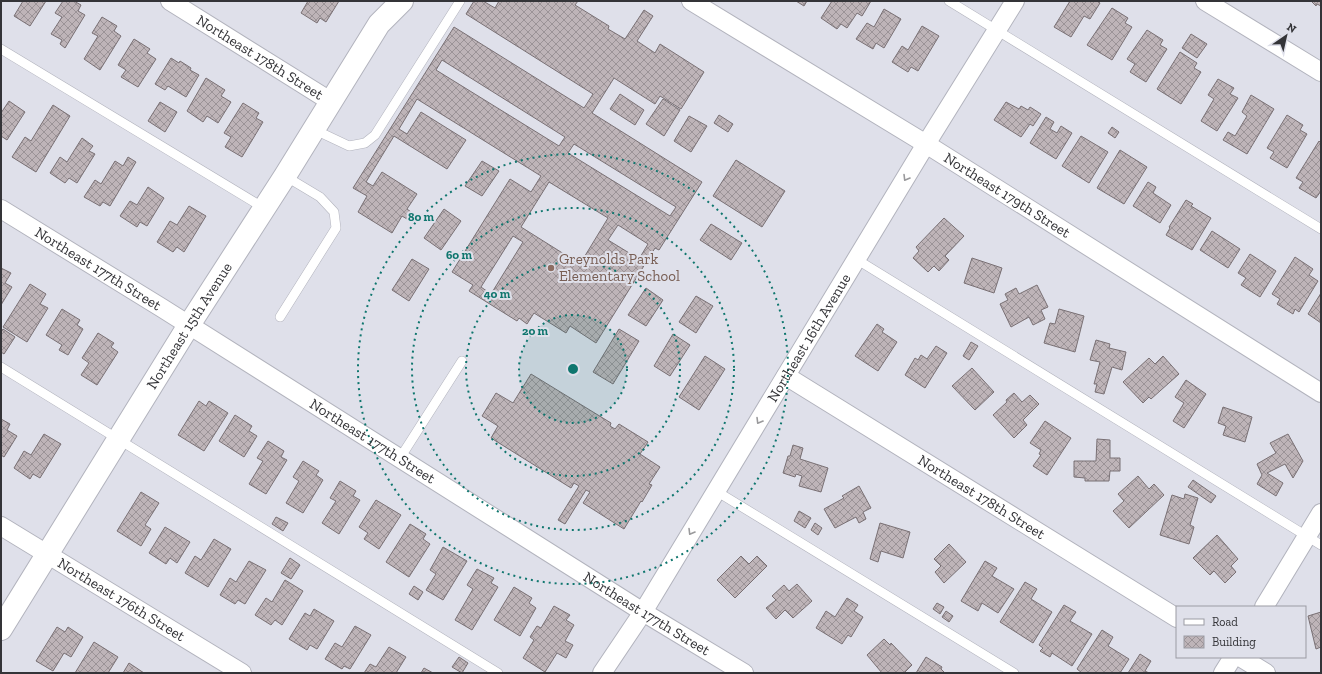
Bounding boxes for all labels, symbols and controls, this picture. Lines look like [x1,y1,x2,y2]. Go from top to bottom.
street label: Northeast 178th Street [193,11,327,104]
north arrow [1266,16,1306,56]
text: N [1284,20,1299,36]
street label: Northeast 179th Street [941,149,1074,242]
one-way arrow [903,174,910,181]
text: 80 m [408,210,435,224]
street label: Northeast 177th Street [32,223,165,315]
text: 60 m [446,248,473,262]
place label: Greynolds Park Elementary School [559,250,680,285]
street label: Northeast 15th Avenue [143,259,236,392]
marker: Greynolds Park Elementary School [546,263,556,273]
street label: Northeast 16th Avenue [763,270,855,405]
text: 40 m [484,287,511,301]
text: 20 m [522,324,549,338]
centre of rings [566,362,580,376]
street label: Northeast 177th Street [306,395,439,488]
one-way arrow [756,417,763,424]
street label: Northeast 178th Street [915,451,1049,543]
one-way arrow [689,528,696,535]
street label: Northeast 176th Street [54,554,189,645]
street label: Northeast 177th Street [580,568,714,660]
legend [1176,606,1306,658]
text: Road [1212,615,1238,629]
text: Building [1212,635,1256,649]

